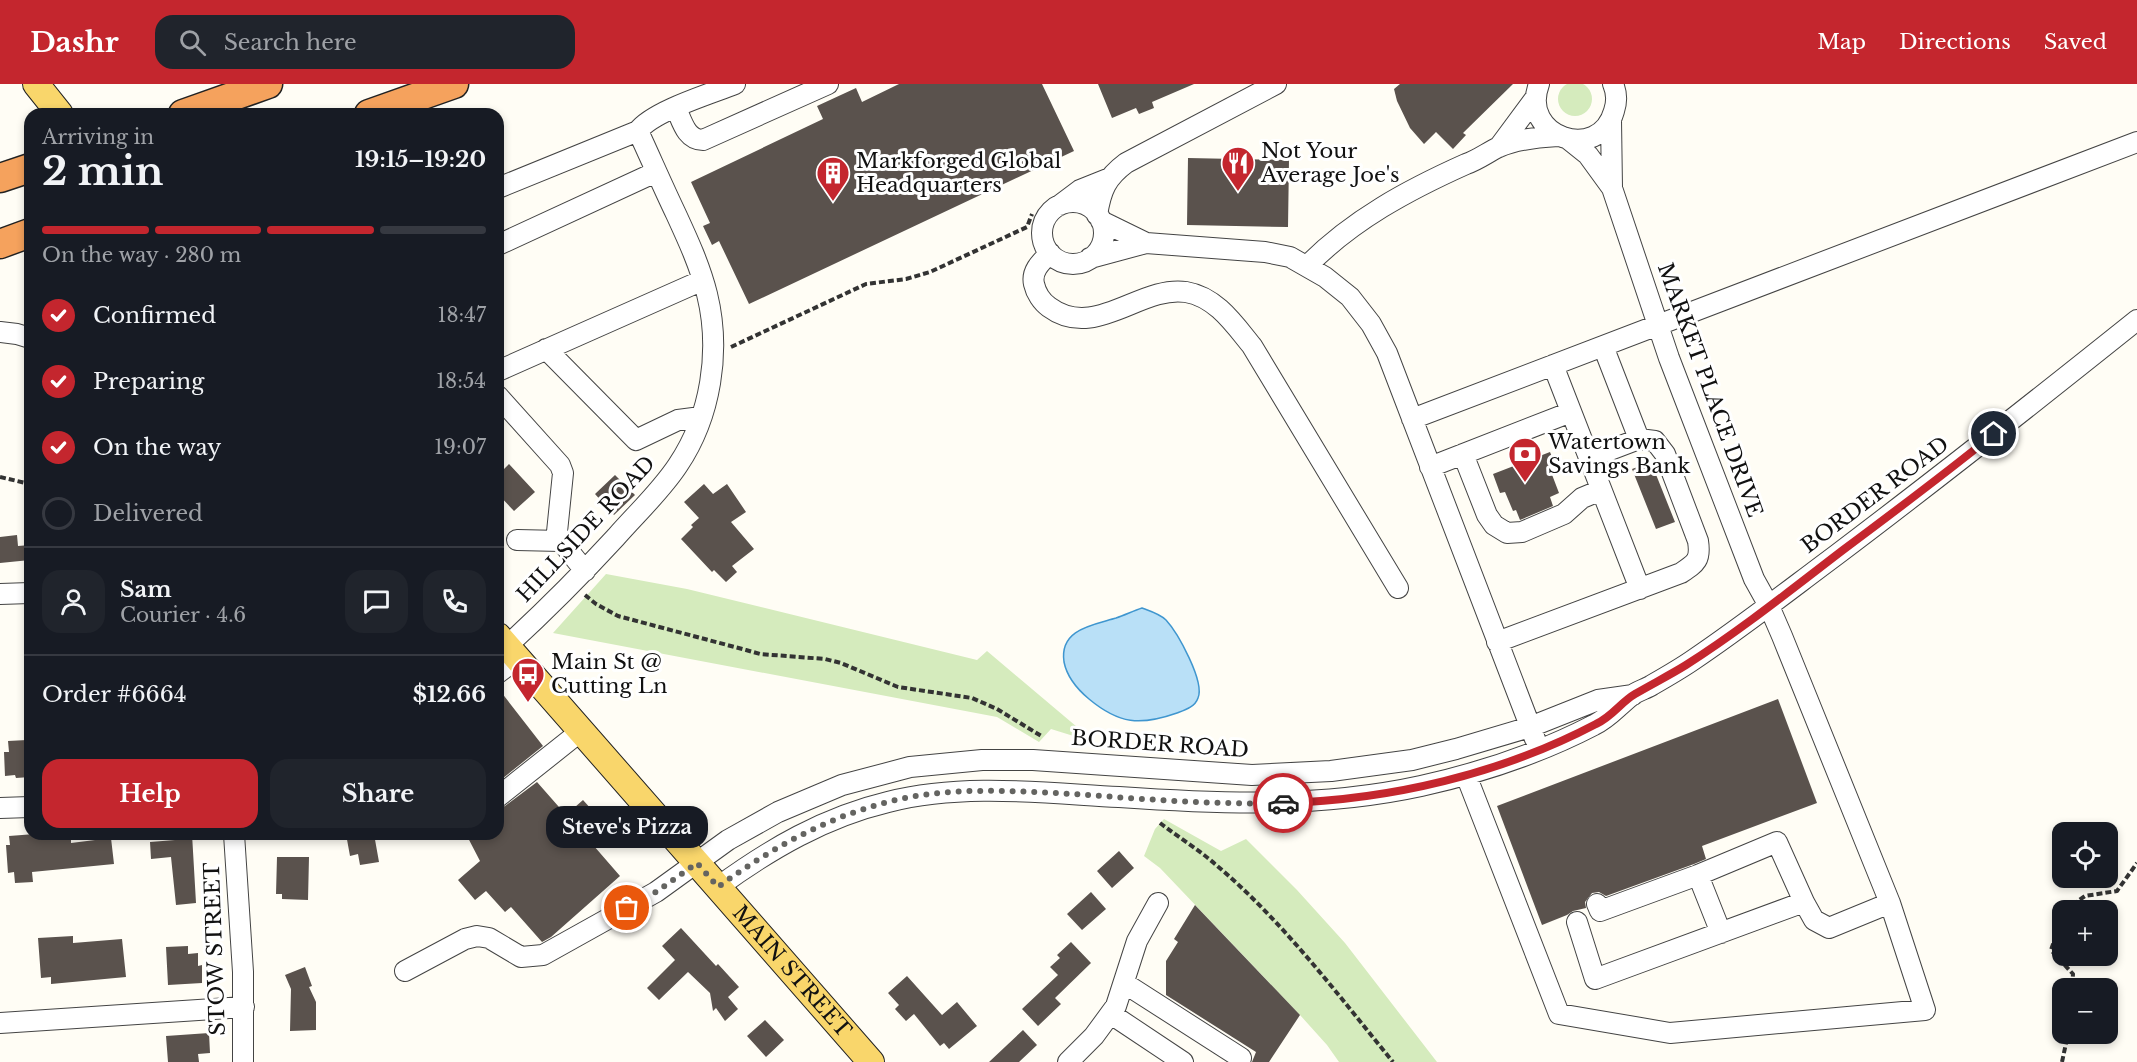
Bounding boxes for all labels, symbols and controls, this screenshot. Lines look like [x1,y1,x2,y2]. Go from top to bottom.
search box [155,15,575,69]
text: Dashr [30,25,119,60]
icon: search [176,26,209,59]
text: Search here [224,29,357,56]
text: Map [1817,29,1866,55]
text: Directions [1899,29,2011,55]
text: Saved [2044,29,2107,55]
text: Arriving in [42,125,154,149]
place label: Not Your Average Joe's [1260,138,1400,188]
restaurant icon: Not Your Average Joe's [1220,145,1256,192]
text: 19:15–19:20 [355,146,486,173]
text: 2 min [42,147,163,196]
place label: Markforged Global Headquarters [856,148,1062,198]
building icon: Markforged Global Headquarters [815,155,851,202]
text: On the way · 280 m [42,243,241,267]
street label: MARKET PLACE DRIVE [1652,259,1768,521]
icon: check [42,299,75,332]
text: Confirmed [93,302,216,329]
text: 18:47 [438,303,486,327]
icon: check [42,365,75,398]
text: Preparing [93,368,204,395]
text: 18:54 [436,369,486,393]
pin [1968,408,2019,459]
icon: home [1977,417,2010,450]
place label: Watertown Savings Bank [1547,429,1691,479]
icon: check [42,431,75,464]
street label: BORDER ROAD [1796,431,1954,559]
text: On the way [93,434,221,461]
text: 19:07 [434,435,486,459]
bank icon: Watertown Savings Bank [1507,436,1543,483]
street label: HILLSIDE ROAD [511,450,661,608]
text: Delivered [93,500,203,527]
button: person [42,570,105,633]
button: chat [345,570,408,633]
button: phone [423,570,486,633]
text: Sam [120,576,172,603]
text: Courier · 4.6 [120,603,246,627]
place label: Main St @ Cutting Ln [551,649,668,699]
bus stop icon: Main St @ Cutting Ln [510,656,546,703]
text: Order #6664 [42,681,187,708]
text: $12.66 [413,681,486,708]
street label: BORDER ROAD [1070,725,1250,763]
button: Help [42,759,258,828]
button: Share [270,759,486,828]
courier [1253,773,1313,833]
icon: car [1267,787,1300,820]
callout: Steve's Pizza [546,806,708,848]
text: Steve's Pizza [562,815,692,839]
map controls [2052,822,2118,1044]
button: locate [2052,822,2118,888]
street label: STOW STREET [199,862,231,1036]
pin [601,882,652,933]
icon: bag [610,891,643,924]
street label: MAIN STREET [727,900,857,1043]
button: + [2052,900,2118,966]
button: − [2052,978,2118,1044]

